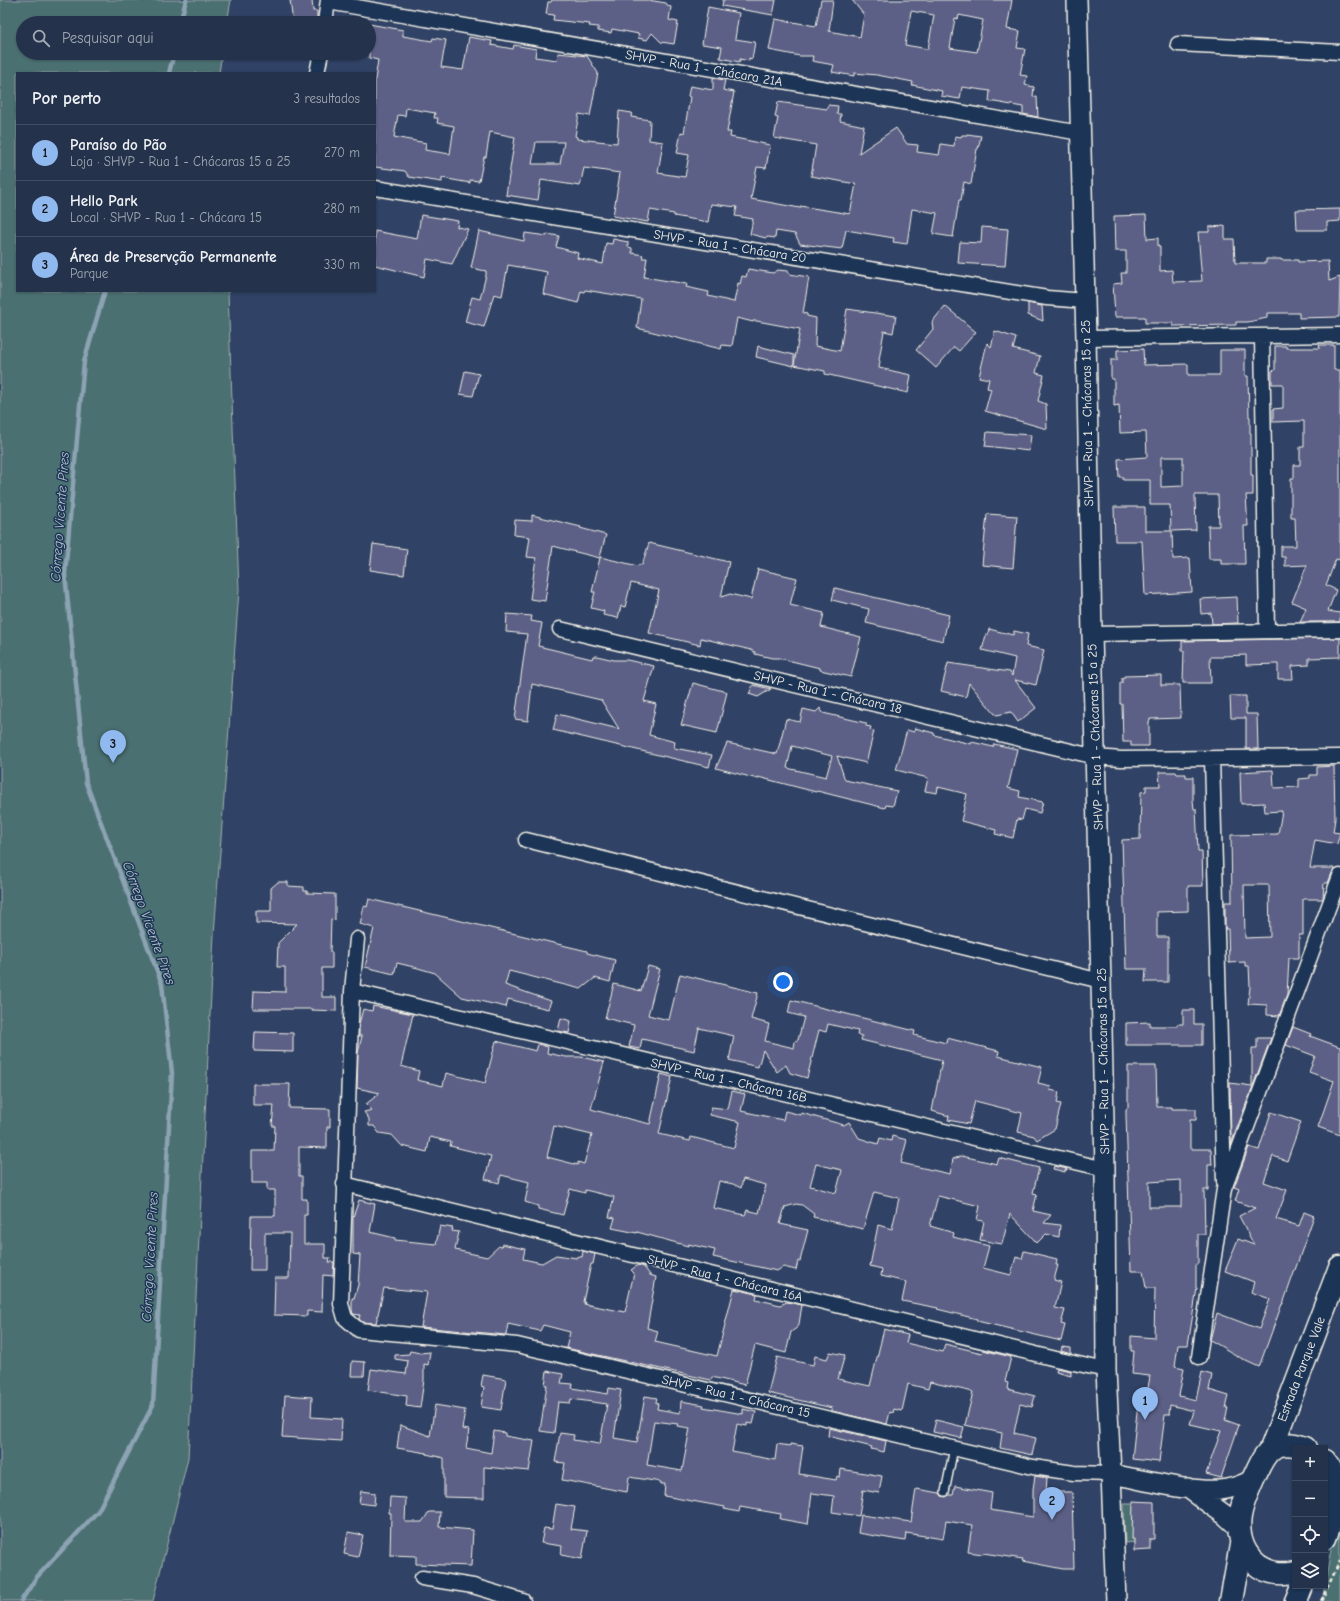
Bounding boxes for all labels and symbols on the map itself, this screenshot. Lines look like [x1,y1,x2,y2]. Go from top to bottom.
street label: SHVP - Rua 1 - Chácara 21A [624,47,784,89]
street label: SHVP - Rua 1 - Chácara 20 [653,227,808,266]
street label: SHVP - Rua 1 - Chácaras 15 a 25 [1078,320,1096,506]
water label: Córrego Vicente Pires [47,451,73,582]
street label: SHVP - Rua 1 - Chácaras 15 a 25 [1084,643,1106,831]
street label: SHVP - Rua 1 - Chácara 18 [752,668,904,716]
pin: 3 [100,730,126,763]
water label: Córrego Vicente Pires [119,859,179,987]
street label: SHVP - Rua 1 - Chácaras 15 a 25 [1094,968,1112,1154]
your location [773,972,793,992]
street label: SHVP - Rua 1 - Chácara 16B [649,1055,809,1105]
water label: Córrego Vicente Pires [138,1191,162,1322]
street label: SHVP - Rua 1 - Chácara 16A [646,1251,805,1305]
street label: Estrada Parque Vale [1274,1314,1328,1424]
street label: SHVP - Rua 1 - Chácara 15 [660,1372,812,1420]
pin: 1 [1132,1387,1158,1420]
pin: 2 [1039,1487,1065,1520]

